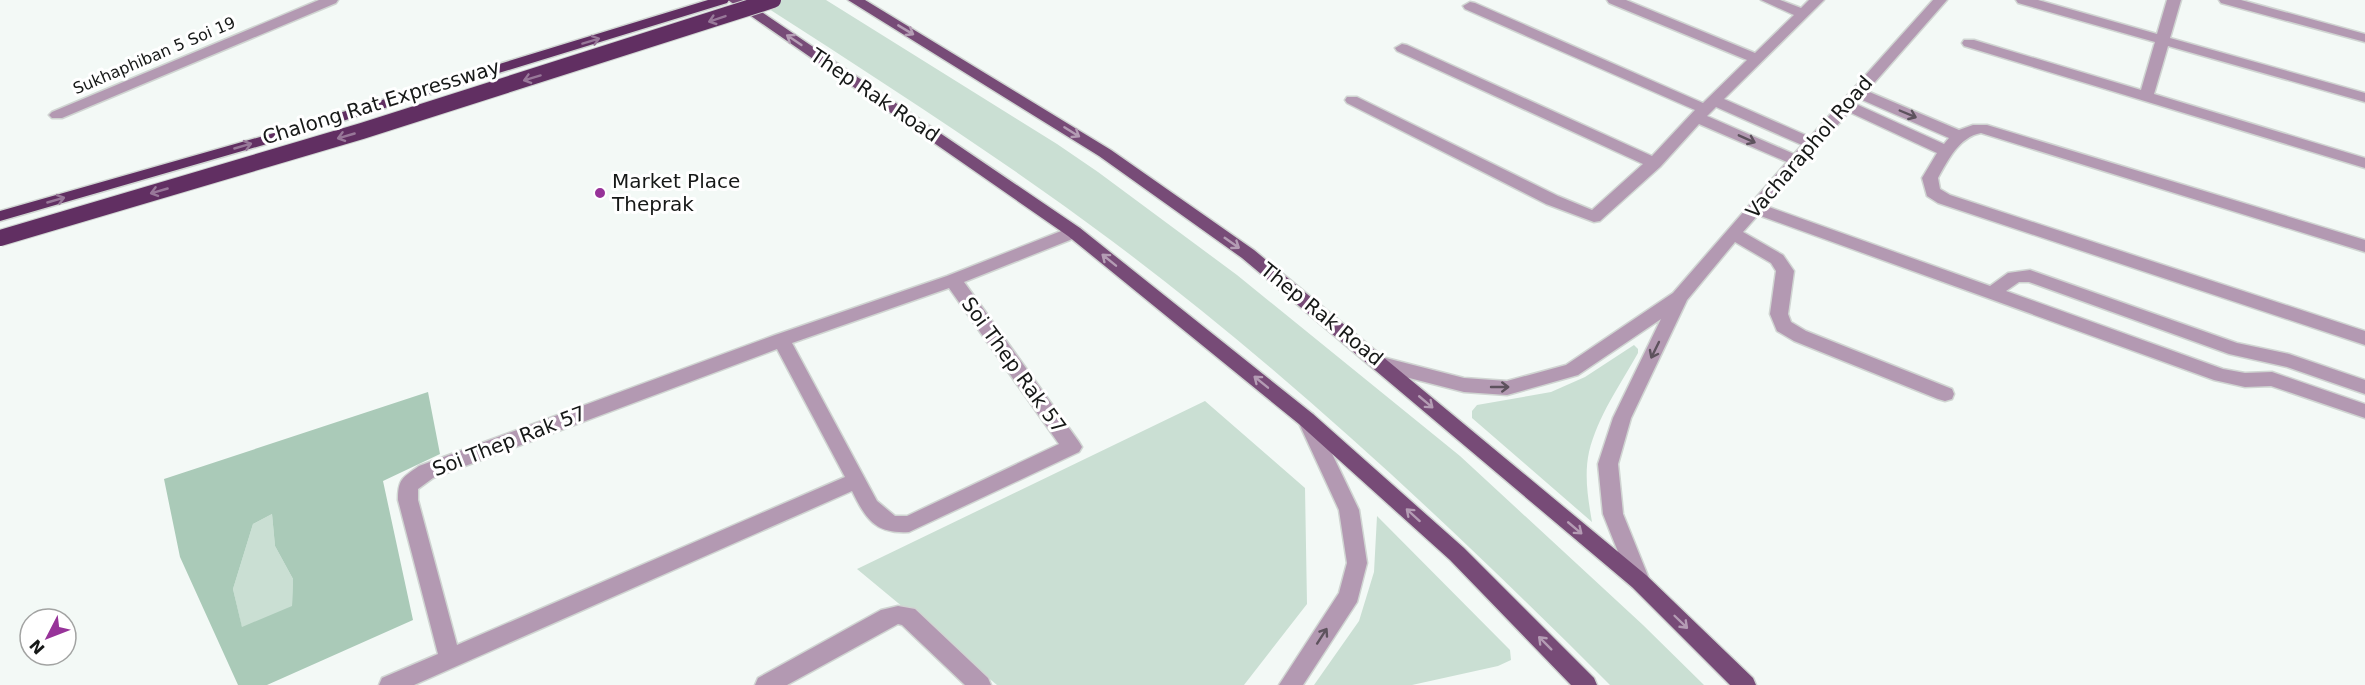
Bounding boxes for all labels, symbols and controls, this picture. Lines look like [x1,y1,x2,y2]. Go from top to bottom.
street label: Sukhaphiban 5 Soi 19 [70,13,238,98]
one-way arrow [709,14,727,25]
one-way arrow [897,24,914,36]
one-way arrow [787,34,803,46]
one-way arrow [581,35,600,46]
street label: Thep Rak Road [805,43,944,147]
street label: Chalong Rat Expressway [259,54,503,150]
street label: Vacharaphol Road [1741,71,1877,223]
one-way arrow [523,73,542,84]
one-way arrow [1898,109,1917,120]
one-way arrow [1063,127,1080,139]
one-way arrow [336,131,355,142]
one-way arrow [1737,134,1756,145]
one-way arrow [234,140,253,151]
place label: Market Place Theprak [611,169,740,216]
one-way arrow [149,186,168,197]
marker: Market Place Theprak [593,186,607,200]
one-way arrow [46,194,65,205]
one-way arrow [1224,237,1240,249]
one-way arrow [1102,253,1117,267]
street label: Thep Rak Road [1255,257,1388,371]
street label: Soi Thep Rak 57 [957,292,1071,438]
one-way arrow [1648,340,1660,358]
one-way arrow [1253,376,1269,389]
one-way arrow [1490,381,1510,393]
one-way arrow [1418,395,1434,408]
street label: Soi Thep Rak 57 [429,401,589,481]
one-way arrow [1406,508,1421,522]
one-way arrow [1567,521,1583,534]
north arrow [18,607,78,667]
one-way arrow [1674,615,1689,630]
one-way arrow [1316,628,1328,645]
text: N [26,635,49,658]
one-way arrow [1537,636,1552,651]

